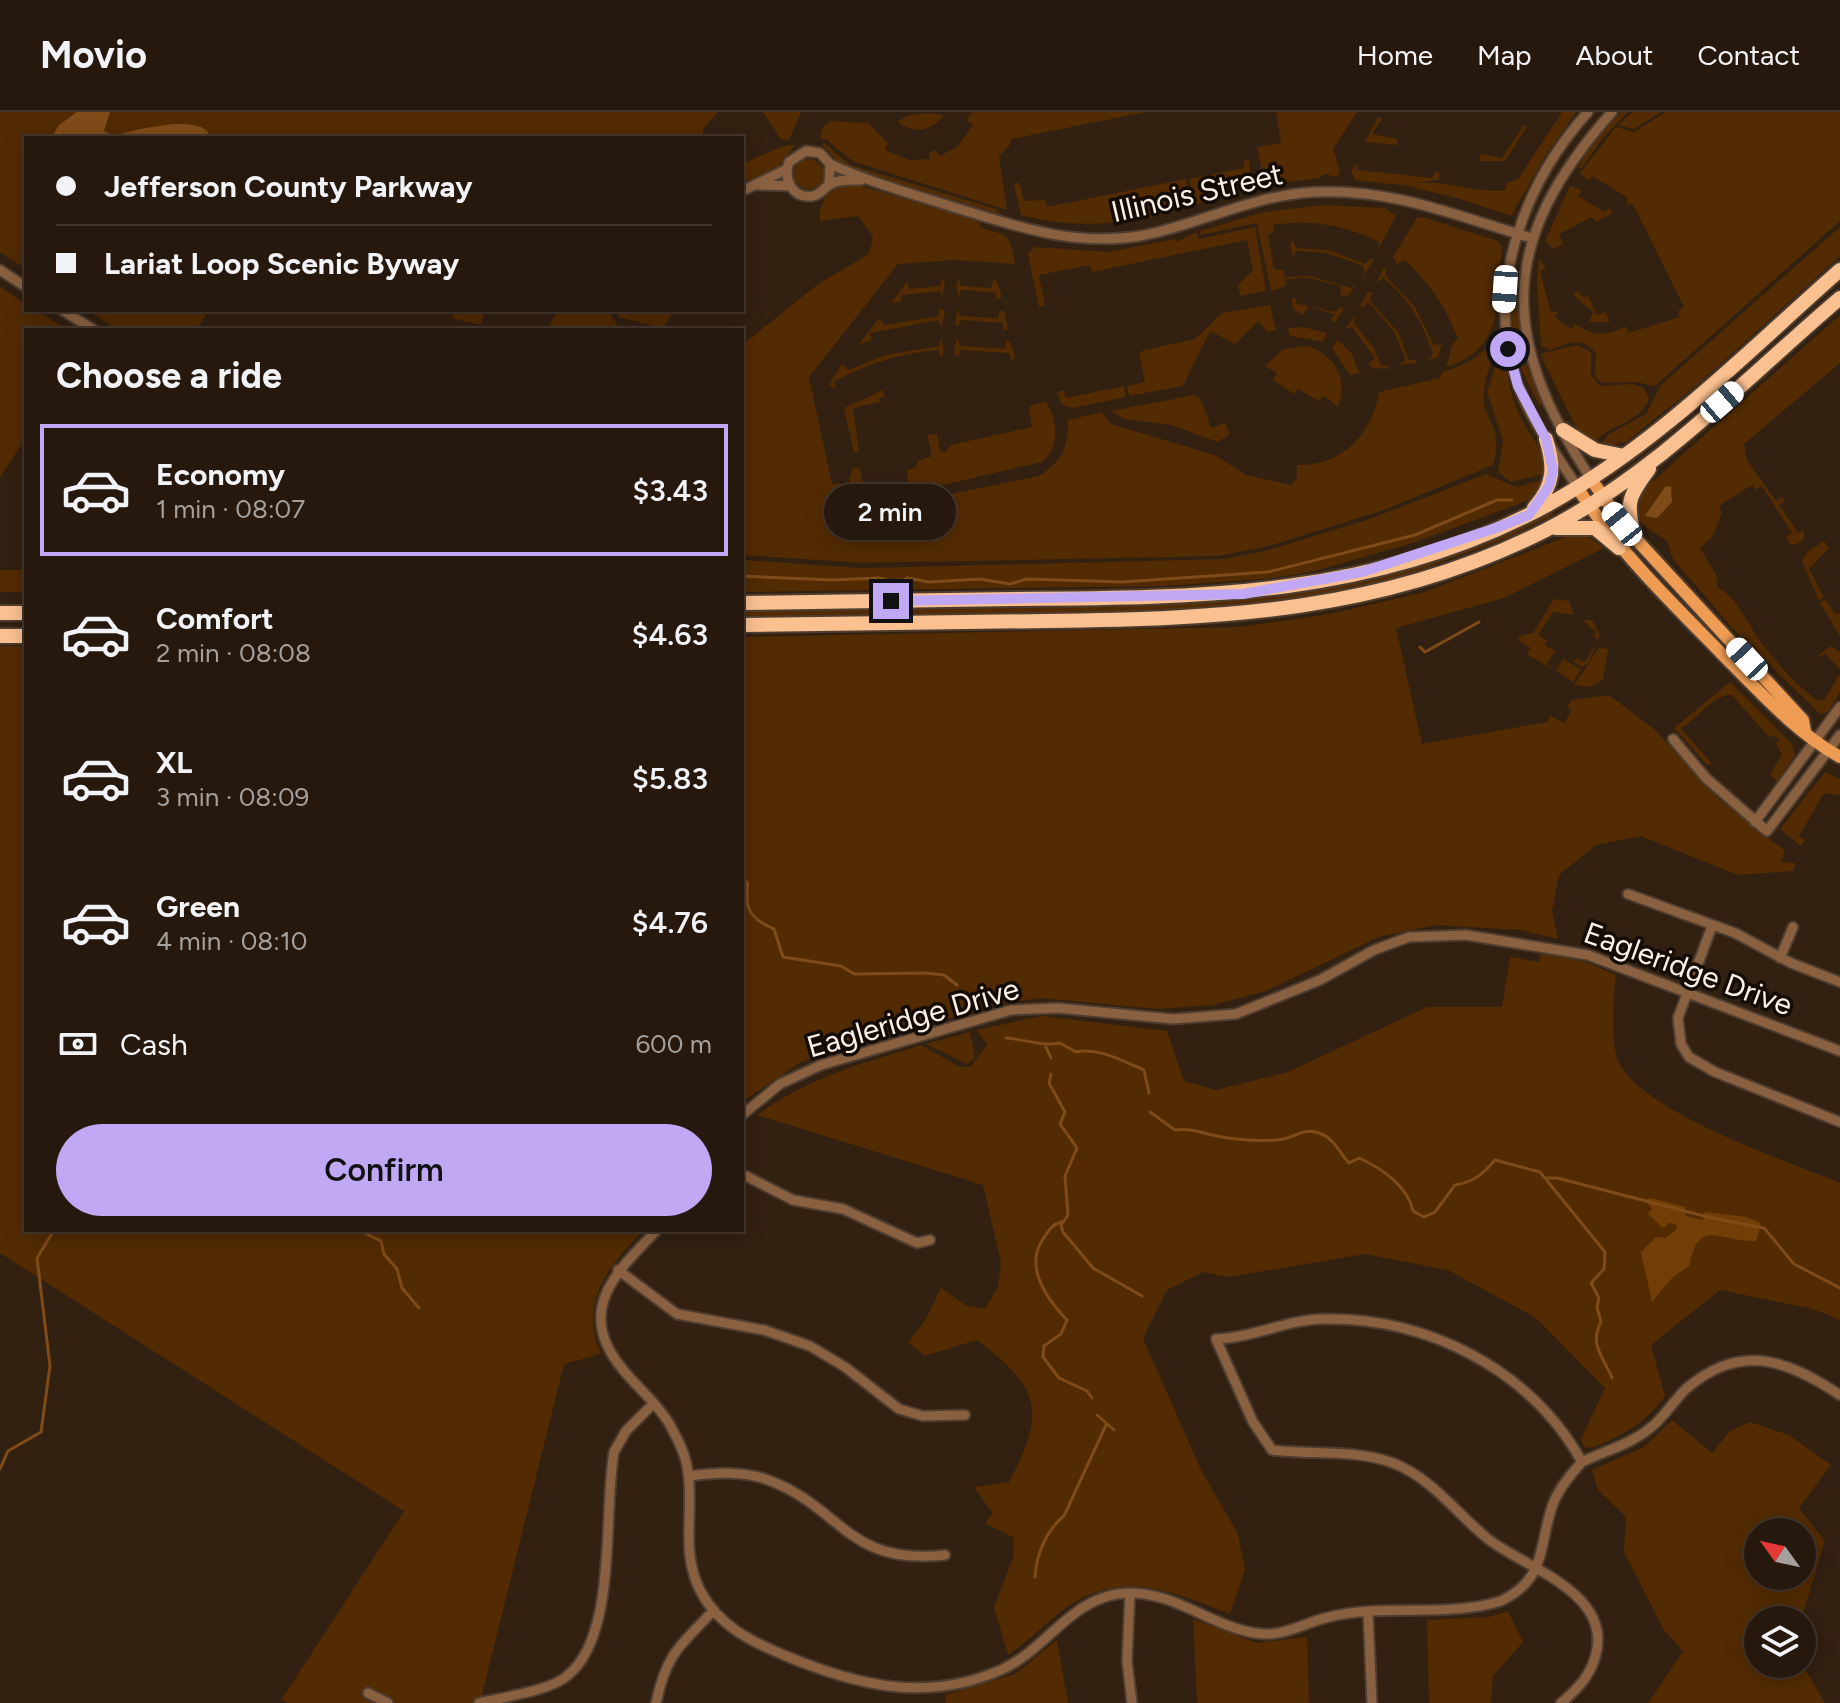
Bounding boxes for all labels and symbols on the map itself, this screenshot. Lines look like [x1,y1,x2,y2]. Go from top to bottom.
street label: Illinois Street [1108,155,1286,230]
car [1491,264,1519,314]
route start [1490,331,1526,367]
car [1696,377,1748,427]
callout: 2 min [825,485,957,541]
car [1598,498,1646,550]
route end [873,583,909,619]
car [1722,633,1772,685]
street label: Eagleridge Drive [1579,914,1797,1023]
street label: Eagleridge Drive [802,970,1023,1066]
north arrow [1744,1518,1816,1590]

